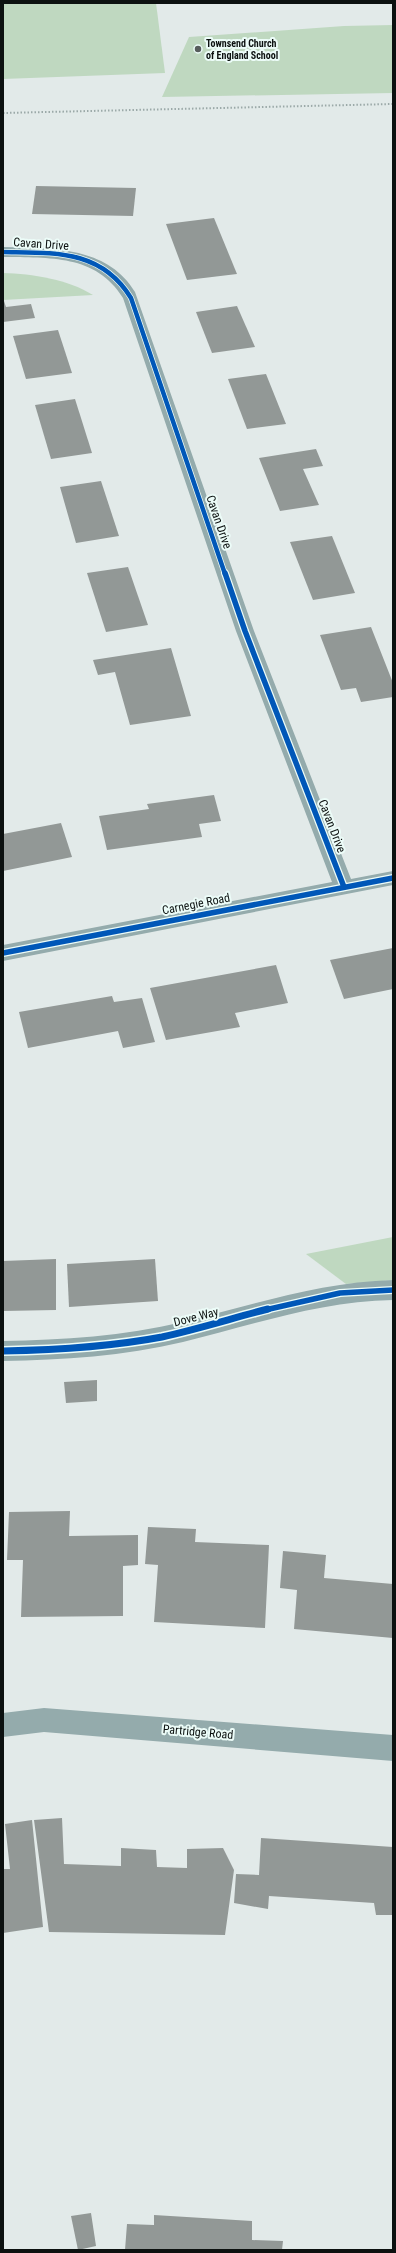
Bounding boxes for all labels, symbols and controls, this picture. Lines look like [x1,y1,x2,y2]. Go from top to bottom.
place label: Townsend Church of England School [206,38,278,61]
marker: Townsend Church of England School [193,44,203,54]
street label: Cavan Drive [13,235,70,253]
street label: Cavan Drive [203,493,235,551]
street label: Cavan Drive [315,797,349,855]
street label: Carnegie Road [161,891,231,917]
street label: Dove Way [172,1305,220,1329]
street label: Partridge Road [162,1722,234,1742]

